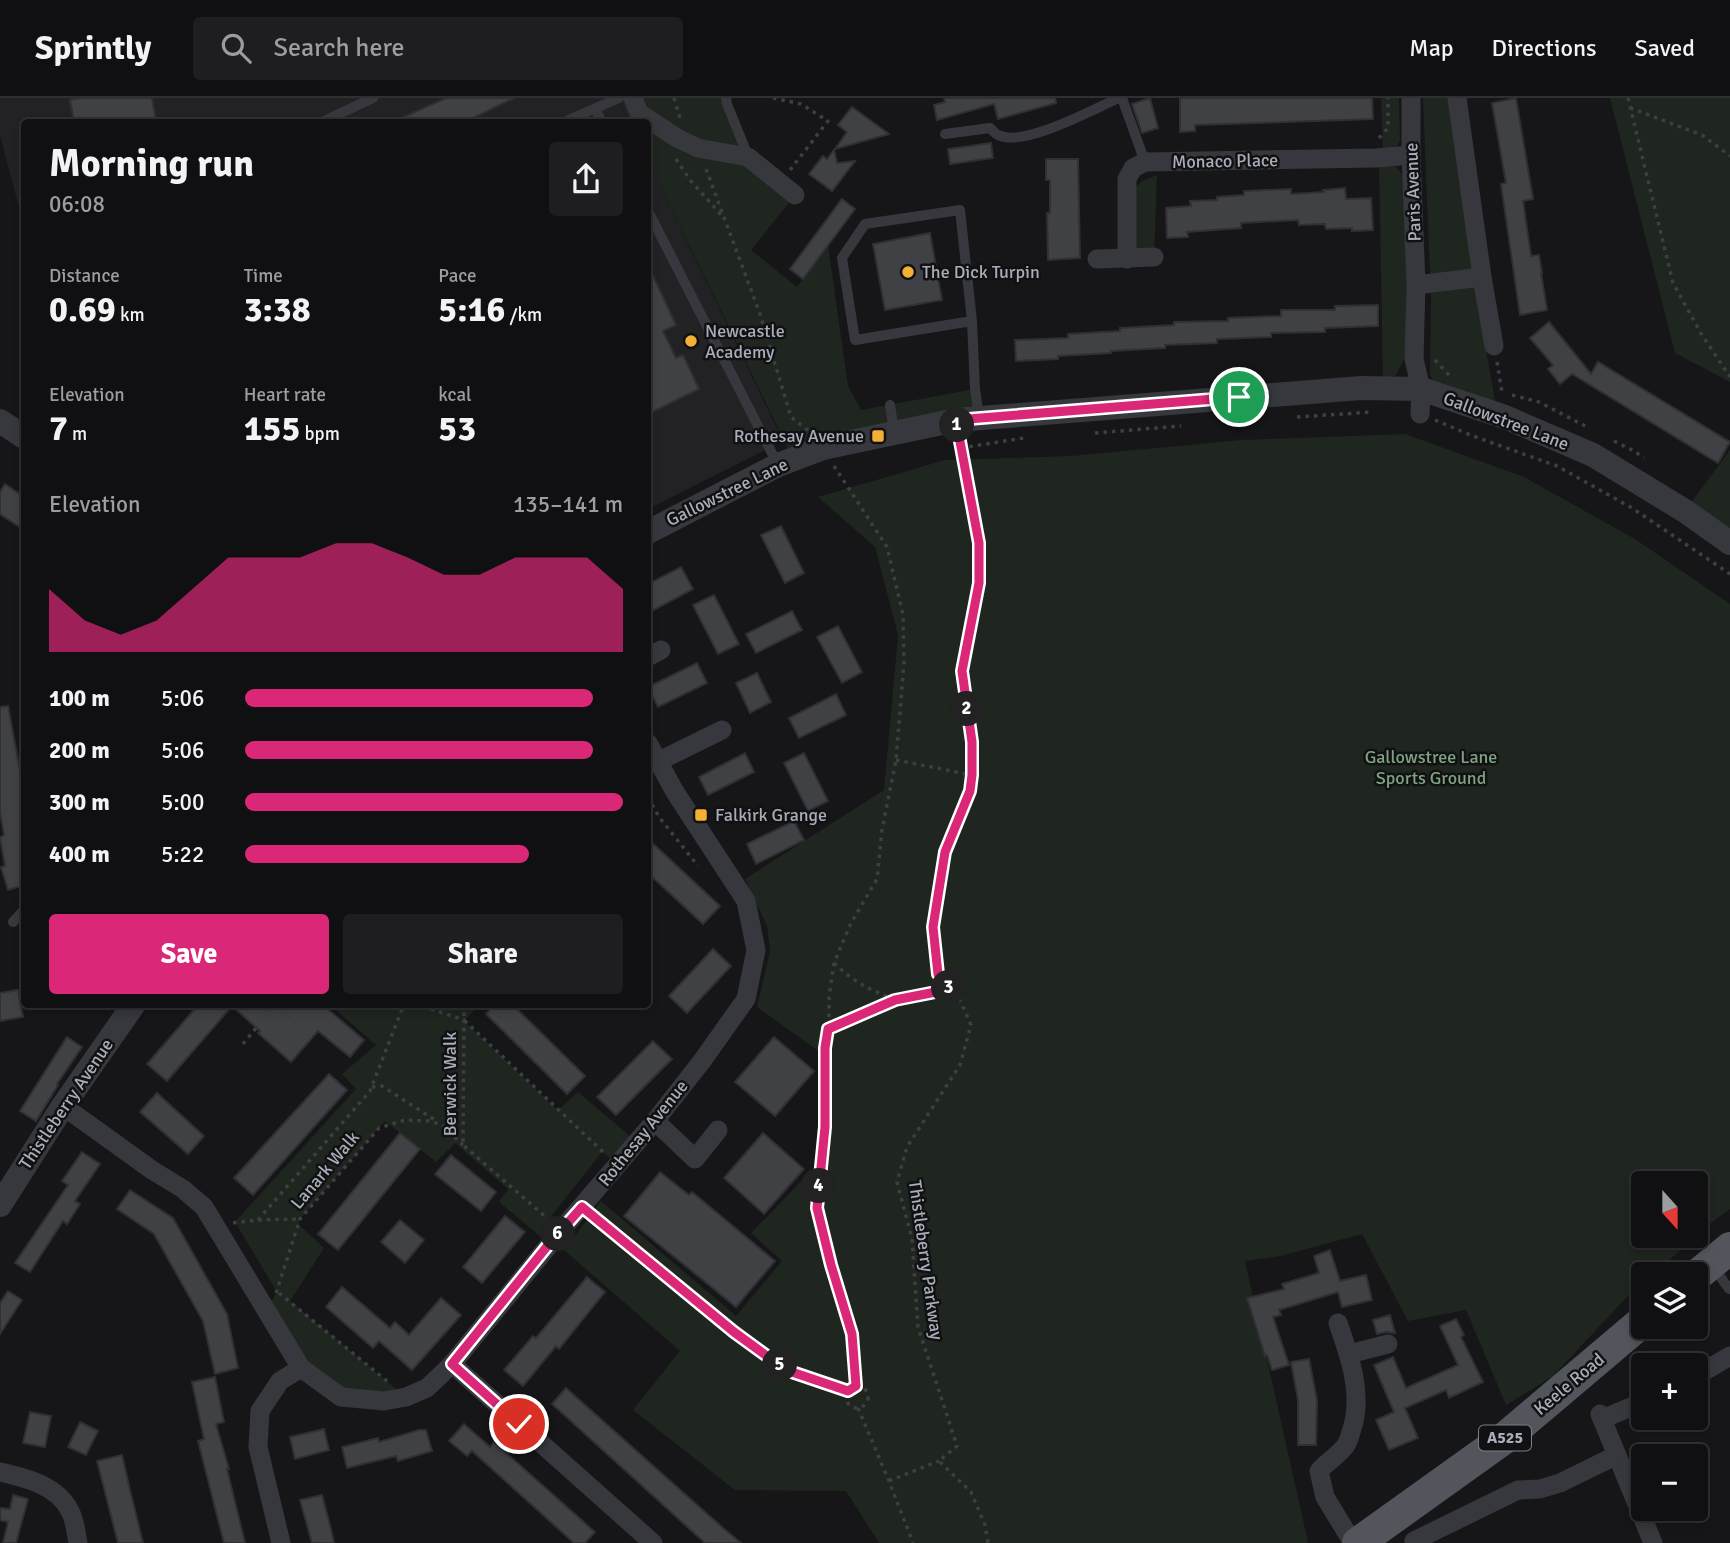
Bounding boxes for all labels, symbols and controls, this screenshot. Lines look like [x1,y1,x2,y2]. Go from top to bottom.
search box [193,17,683,80]
text: Sprintly [35,28,151,69]
icon: search [217,29,255,67]
text: Search here [273,32,405,64]
text: Map [1409,33,1454,63]
text: Directions [1492,33,1597,63]
text: Saved [1635,33,1695,63]
text: Morning run [49,140,254,187]
button: share [549,142,623,216]
street label: Paris Avenue [1400,142,1426,242]
street label: Monaco Place [1172,149,1278,173]
text: 06:08 [49,190,105,219]
place label: The Dick Turpin [922,261,1040,283]
text: Distance [49,264,120,288]
text: Time [244,264,283,288]
text: Pace [438,264,477,288]
marker: The Dick Turpin [900,264,916,280]
text: 0.69 [49,288,116,331]
text: 3:38 [244,288,311,331]
text: 5:16 [438,288,505,331]
text: km [116,303,145,327]
text: /km [505,303,542,327]
place label: Newcastle Academy [705,320,785,363]
marker: Newcastle Academy [683,333,699,349]
pin [1209,367,1269,427]
icon: arrive [1220,378,1258,416]
text: Elevation [49,383,125,407]
text: Heart rate [244,383,326,407]
text: kcal [438,383,472,407]
street label: Gallowstree Lane [1440,387,1572,455]
text: 7 [49,407,68,450]
text: 155 [244,407,300,450]
text: 53 [438,407,476,450]
pin: 1 [940,408,974,442]
text: 1 [951,412,962,436]
text: m [68,422,87,446]
text: bpm [300,422,340,446]
place label: Rothesay Avenue [734,425,864,447]
marker: Rothesay Avenue [870,428,886,444]
street label: Gallowstree Lane [663,453,791,531]
text: Elevation [49,490,141,519]
text: 135–141 m [513,490,623,519]
text: 100 m [49,684,110,713]
text: 5:06 [161,684,204,713]
pin: 2 [950,692,984,726]
text: 2 [961,696,972,720]
text: 200 m [49,736,110,765]
text: 5:06 [161,736,204,765]
park label: Gallowstree Lane Sports Ground [1365,746,1497,789]
text: 300 m [49,788,110,817]
text: 5:00 [161,788,204,817]
place label: Falkirk Grange [715,804,827,826]
marker: Falkirk Grange [693,807,709,823]
text: 400 m [49,840,110,869]
text: 5:22 [161,840,204,869]
button: Save [49,914,329,994]
button: Share [343,914,623,994]
pin: 3 [932,970,967,1006]
text: 3 [943,975,954,999]
street label: Berwick Walk [439,1032,461,1136]
street label: Thistleberry Avenue [14,1035,118,1173]
street label: Rothesay Avenue [593,1075,693,1191]
street label: Lanark Walk [286,1127,364,1213]
pin: 4 [802,1168,836,1204]
north arrow [1631,1171,1708,1248]
map controls [1631,1171,1708,1521]
text: 4 [813,1173,824,1197]
street label: Thistleberry Parkway [904,1179,948,1342]
pin: 6 [540,1216,576,1252]
text: 6 [552,1221,563,1245]
button: layers [1631,1262,1708,1339]
pin: 5 [762,1348,798,1382]
street label: Keele Road [1529,1348,1609,1420]
text: 5 [774,1352,785,1376]
button: + [1631,1353,1708,1430]
pin [489,1394,549,1454]
icon: check [500,1405,538,1443]
road number: A525 [1479,1426,1531,1450]
button: − [1631,1444,1708,1521]

